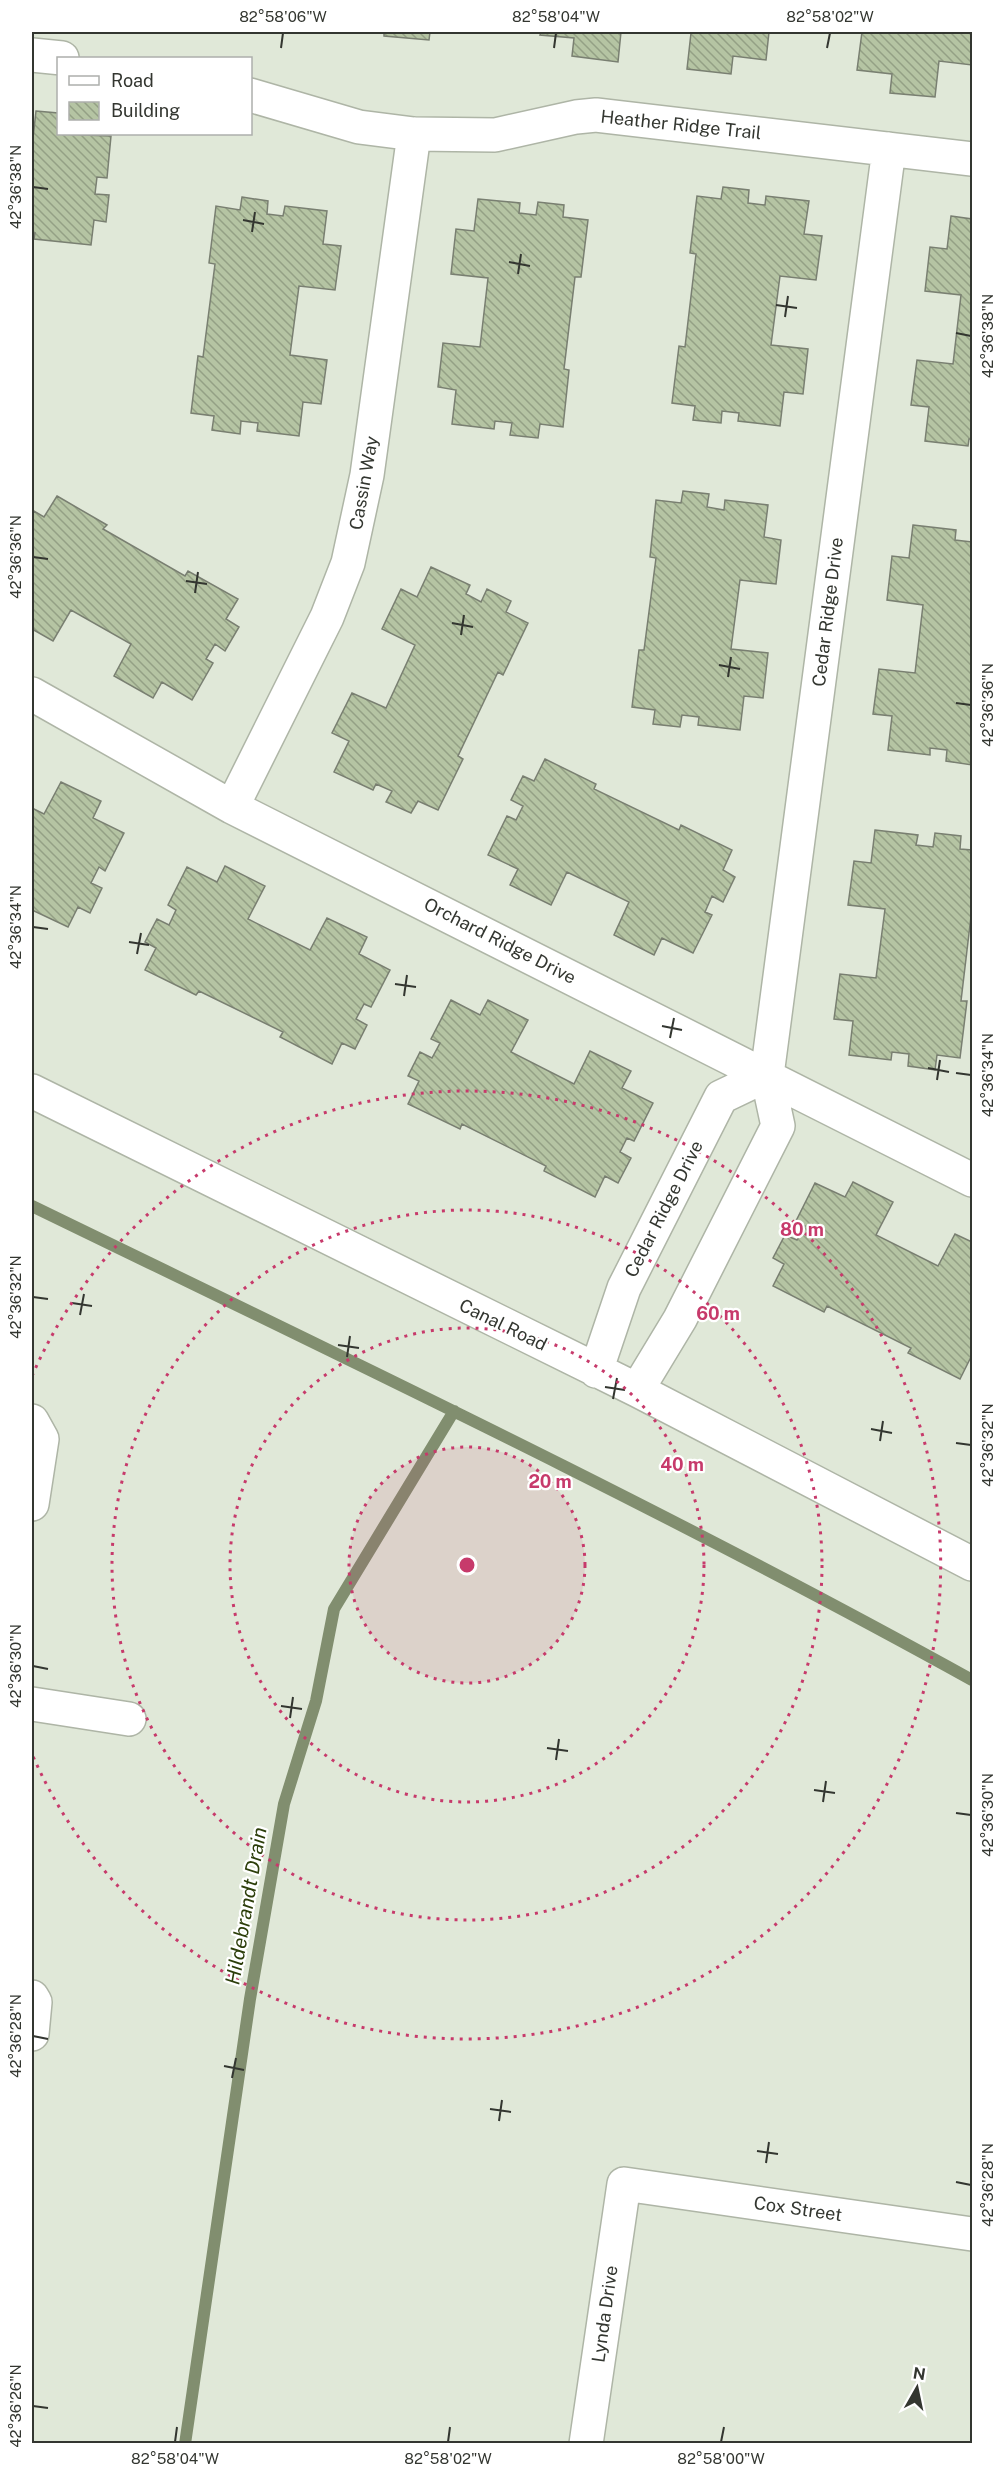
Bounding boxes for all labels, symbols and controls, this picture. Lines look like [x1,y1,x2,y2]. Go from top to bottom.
text: 82°58'06"W [239,8,327,25]
text: 82°58'04"W [512,8,600,25]
text: 82°58'02"W [786,8,874,25]
legend [57,57,252,135]
text: Road [111,70,154,91]
text: Building [111,100,180,121]
street label: Heather Ridge Trail [600,106,763,143]
text: 42°36'38"N [7,145,24,229]
text: 42°36'38"N [979,294,996,378]
street label: Cassin Way [345,434,382,531]
text: 42°36'36"N [7,515,24,599]
street label: Cedar Ridge Drive [808,536,847,688]
text: 42°36'36"N [979,663,996,747]
text: 42°36'34"N [7,885,24,969]
street label: Orchard Ridge Drive [421,893,580,988]
text: 42°36'34"N [979,1033,996,1117]
street label: Cedar Ridge Drive [620,1137,707,1281]
text: 80 m [780,1219,824,1240]
text: 42°36'32"N [7,1255,24,1339]
street label: Canal Road [456,1294,551,1355]
text: 60 m [696,1303,740,1324]
text: 42°36'32"N [979,1403,996,1487]
text: 40 m [660,1454,704,1475]
text: 20 m [528,1471,572,1492]
centre of rings [457,1555,477,1575]
text: 42°36'30"N [7,1624,24,1708]
text: 42°36'30"N [979,1773,996,1857]
water label: Hildebrandt Drain [220,1825,272,1987]
text: 42°36'28"N [7,1994,24,2078]
text: 42°36'28"N [979,2143,996,2227]
street label: Cox Street [753,2192,844,2225]
street label: Lynda Drive [587,2264,622,2364]
north arrow [887,2358,947,2418]
text: N [912,2363,927,2384]
text: 42°36'26"N [7,2364,24,2448]
text: 82°58'04"W [131,2450,219,2467]
text: 82°58'02"W [404,2450,492,2467]
text: 82°58'00"W [677,2450,765,2467]

